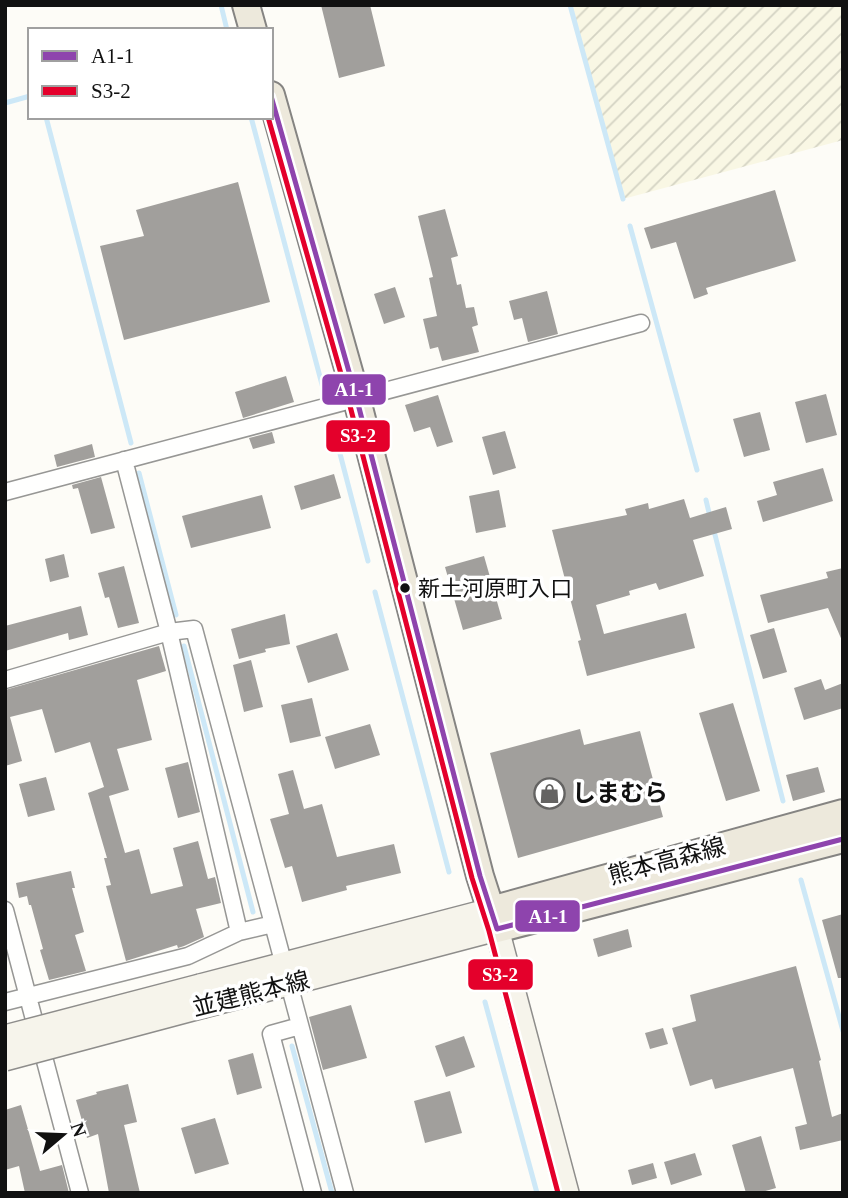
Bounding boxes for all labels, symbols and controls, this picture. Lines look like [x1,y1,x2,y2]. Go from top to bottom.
legend [28,28,273,119]
text: A1-1 [91,44,134,68]
text: S3-2 [91,79,131,103]
line badge: A1-1 [321,373,387,406]
text: A1-1 [334,379,374,400]
line badge: S3-2 [325,419,391,453]
text: S3-2 [340,425,376,446]
place label: 新土河原町入口 [418,576,572,601]
marker: 新土河原町入口 [398,581,412,595]
shop icon: しまむら [532,776,566,810]
place label: しまむら [572,780,668,806]
street label: 熊本高森線 [606,833,728,889]
line badge: A1-1 [514,899,581,933]
text: A1-1 [528,906,568,927]
line badge: S3-2 [467,958,534,991]
text: S3-2 [482,964,518,985]
street label: 並建熊本線 [190,967,312,1021]
north arrow [28,1100,98,1170]
text: N [66,1120,91,1140]

